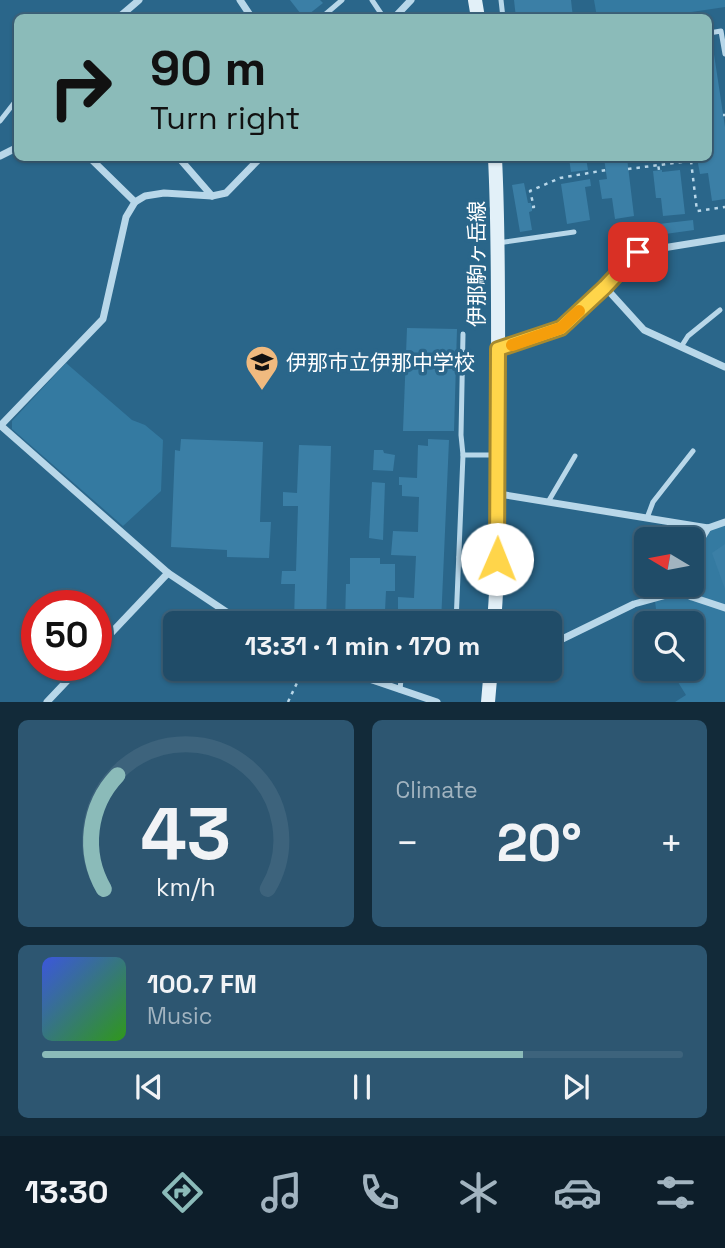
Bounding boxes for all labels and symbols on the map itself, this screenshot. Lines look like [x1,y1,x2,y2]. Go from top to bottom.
street label: 伊那駒ヶ岳線 [463,201,490,327]
pin [608,222,668,282]
school or university icon: 伊那市立伊那中学校 [243,343,281,392]
place label: 伊那市立伊那中学校 [286,349,475,376]
position arrow [460,522,534,596]
north arrow [634,527,704,597]
speed limit sign: 50 [21,590,112,681]

